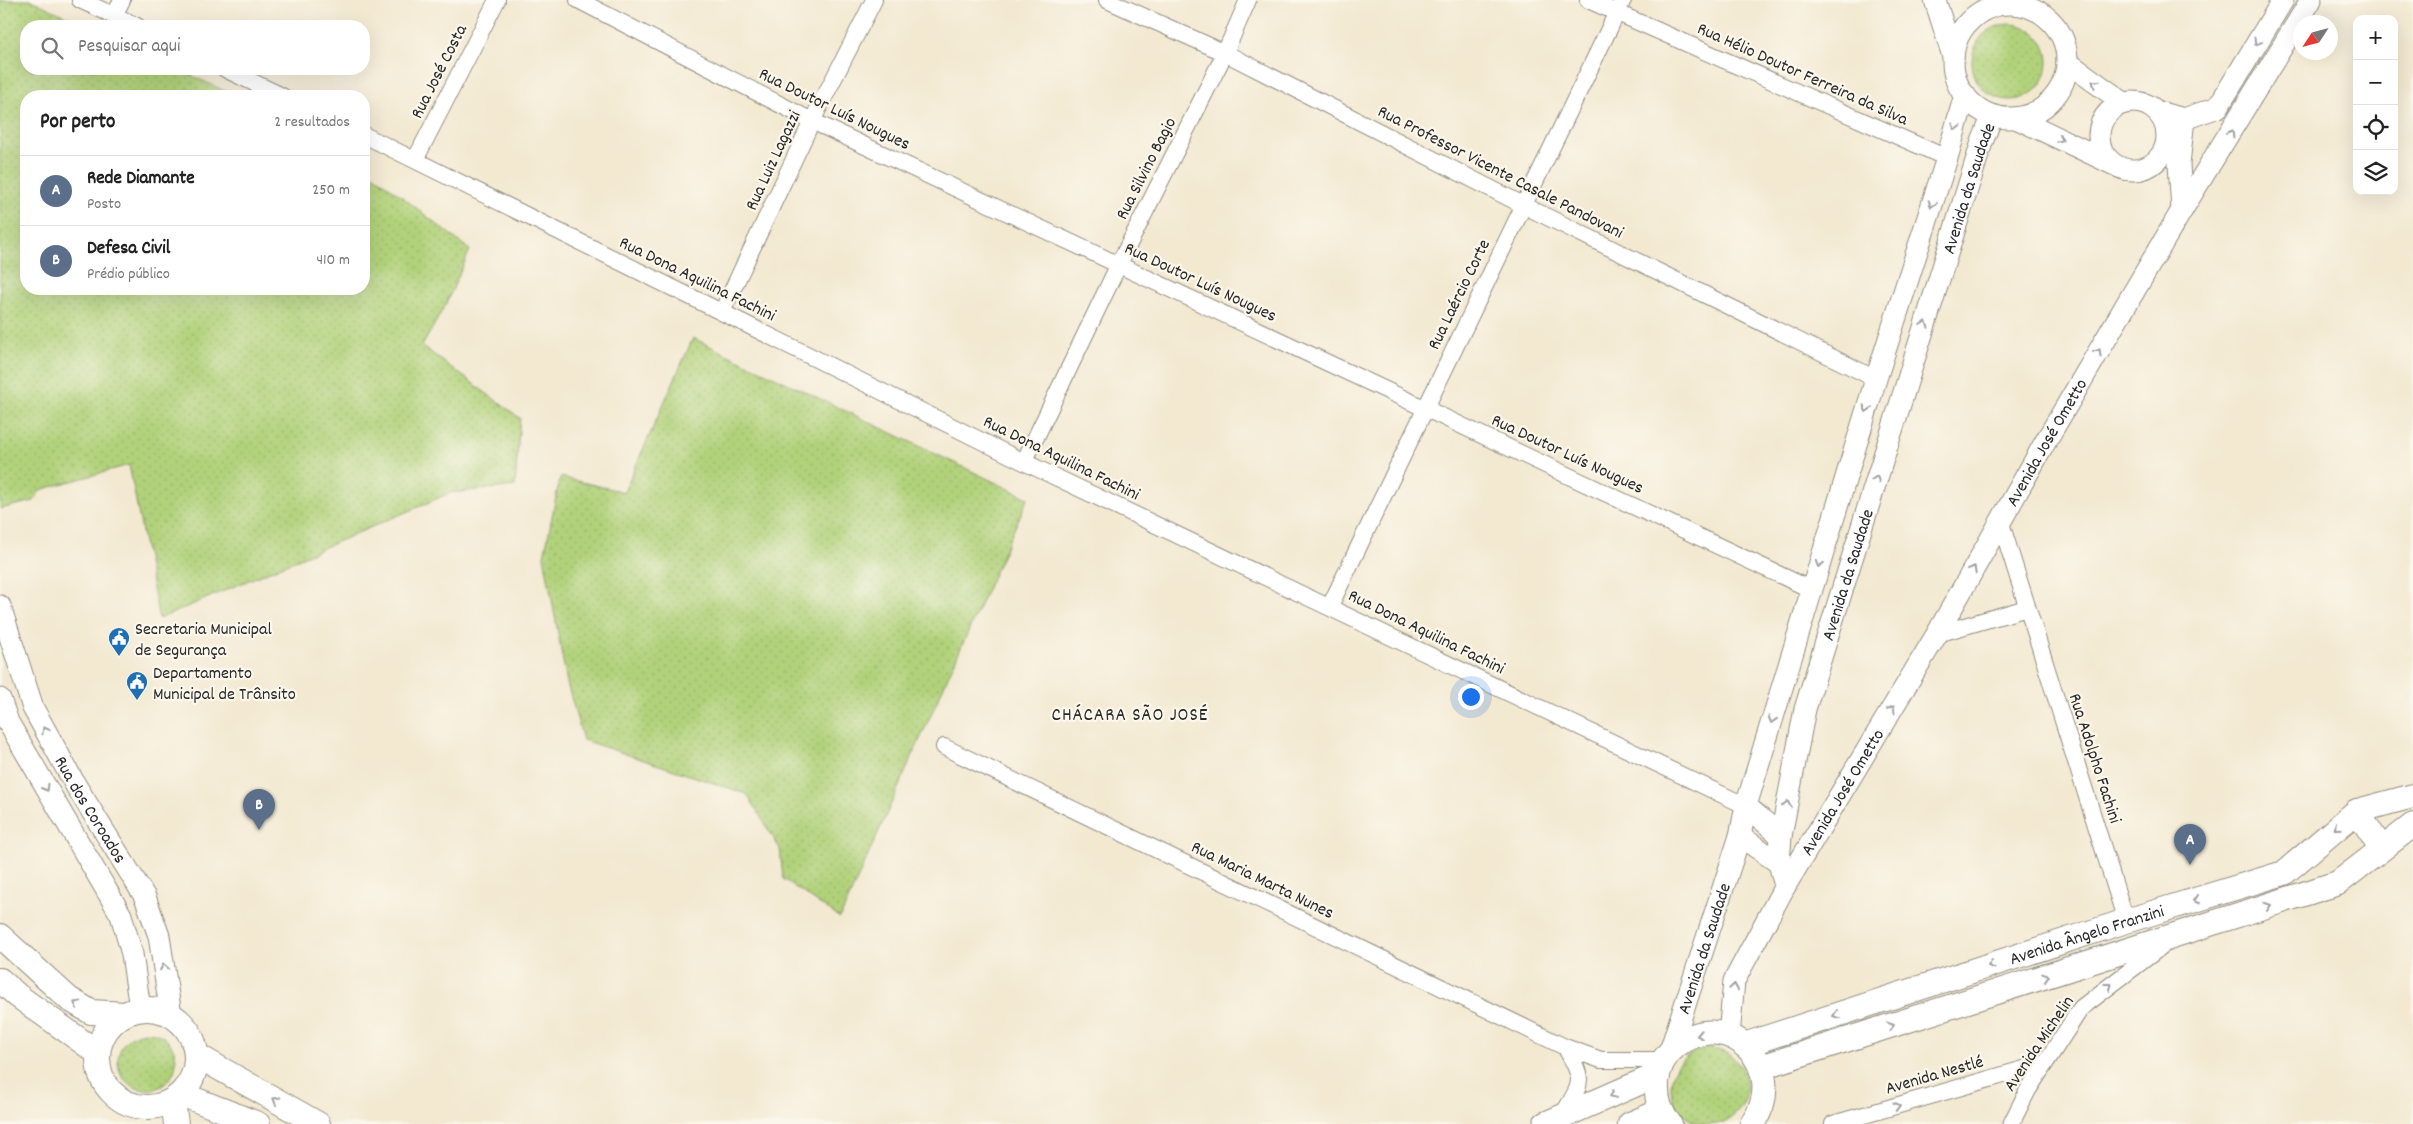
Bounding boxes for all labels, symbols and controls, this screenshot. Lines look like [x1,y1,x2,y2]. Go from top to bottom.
north arrow [2293,15,2338,60]
map controls [2353,15,2398,195]
button: + [2353,15,2398,60]
street label: Rua Hélio Doutor Ferreira da Silva [1693,17,1912,133]
search box [20,20,370,75]
street label: Rua José Costa [406,20,475,124]
icon: search [38,34,66,62]
text: Pesquisar aqui [78,34,180,61]
one-way arrow [2254,36,2264,45]
button: − [2353,60,2398,105]
street label: Rua Doutor Luís Nougues [754,63,914,158]
one-way arrow [2092,80,2101,88]
street label: Rua Professor Vicente Casale Pandovani [1373,100,1627,246]
button: locate [2353,105,2398,150]
street label: Rua Luiz Lagazzi [740,107,808,215]
text: Por perto [40,108,115,138]
text: 2 resultados [274,111,350,134]
street label: Rua Silvino Bagio [1111,114,1184,225]
street label: Avenida da Saudade [1938,120,2003,258]
one-way arrow [1951,122,1962,131]
one-way arrow [2224,129,2234,138]
one-way arrow [2055,133,2064,143]
button: layers [2353,150,2398,195]
text: Rede Diamante [87,166,195,193]
text: A [52,179,60,202]
text: 250 m [312,179,350,202]
text: Posto [87,193,121,216]
one-way arrow [1928,200,1938,208]
street label: Rua Dona Aquilina Fachini [614,231,779,329]
text: Defesa Civil [87,236,170,263]
street label: Rua Laércio Corte [1423,236,1498,355]
street label: Rua Doutor Luís Nougues [1120,237,1280,330]
text: B [52,249,60,272]
text: 410 m [316,249,350,272]
text: Prédio público [87,263,170,286]
one-way arrow [1919,320,1929,329]
one-way arrow [2092,349,2102,358]
street label: Avenida José Ometto [2001,375,2095,512]
one-way arrow [1863,404,1873,413]
street label: Rua Doutor Luís Nougues [1487,409,1647,502]
street label: Rua Dona Aquilina Fachini [978,410,1143,508]
one-way arrow [1870,475,1880,484]
street label: Avenida da Saudade [1817,506,1882,644]
one-way arrow [1815,560,1825,568]
one-way arrow [1967,565,1977,574]
street label: Rua Dona Aquilina Fachini [1343,584,1508,682]
place label: Secretaria Municipal de Segurança [135,618,272,664]
public building icon: Secretaria Municipal de Segurança [107,626,131,657]
place label: Departamento Municipal de Trânsito [153,662,296,708]
public building icon: Departamento Municipal de Trânsito [125,670,149,701]
your location [1458,684,1484,710]
street label: Rua Adolpho Fachini [2061,691,2126,827]
district label: CHÁCARA SÃO JOSÉ [1052,703,1208,730]
one-way arrow [1885,706,1895,715]
one-way arrow [1768,715,1778,724]
street label: Avenida José Ometto [1796,725,1892,861]
one-way arrow [41,726,51,735]
street label: Rua dos Coroados [47,752,131,869]
one-way arrow [39,783,49,792]
pin: B [243,789,275,830]
one-way arrow [1782,800,1792,809]
one-way arrow [2334,822,2343,831]
pin: A [2174,824,2206,865]
street label: Rua Maria Marta Nunes [1186,836,1337,927]
street label: Avenida da Saudade [1673,880,1739,1018]
one-way arrow [2192,894,2200,904]
street label: Avenida Ângelo Franzini [2007,900,2168,973]
one-way arrow [2263,902,2271,912]
one-way arrow [1987,959,1996,969]
one-way arrow [159,963,169,971]
one-way arrow [2041,972,2050,982]
one-way arrow [1728,983,1739,991]
one-way arrow [2103,984,2112,992]
street label: Avenida Michelin [1999,991,2081,1097]
one-way arrow [74,1000,83,1010]
one-way arrow [1833,1009,1841,1019]
one-way arrow [1887,1022,1895,1032]
one-way arrow [1696,1029,1705,1040]
street label: Avenida Nestlé [1883,1050,1987,1102]
one-way arrow [1609,1088,1618,1099]
one-way arrow [272,1096,281,1106]
one-way arrow [1892,1101,1900,1111]

